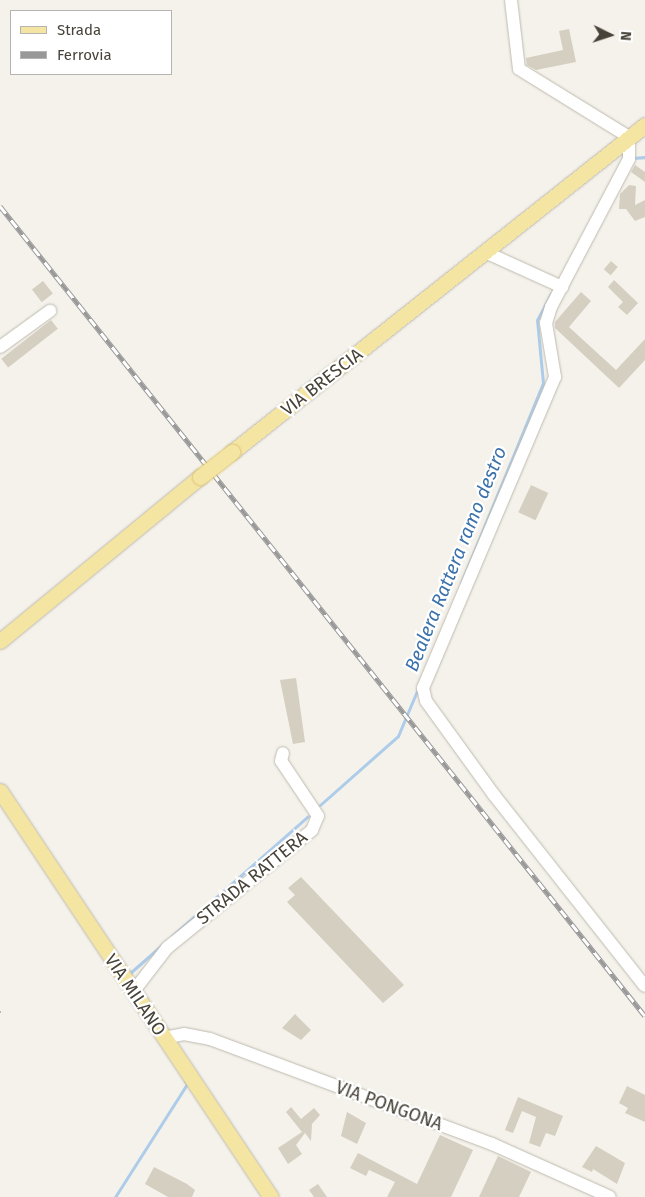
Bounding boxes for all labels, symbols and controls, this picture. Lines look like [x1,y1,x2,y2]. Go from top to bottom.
legend [10,10,172,75]
north arrow [585,10,635,60]
text: Strada [57,21,101,39]
text: N [617,31,634,41]
text: Ferrovia [57,46,112,64]
street label: VIA BRESCIA [277,344,367,420]
water label: Bealera Rattera ramo destro [400,443,512,675]
street label: STRADA RATTERA [192,827,312,929]
street label: VIA MILANO [100,950,170,1040]
street label: VIA PONGONA [333,1077,445,1135]

